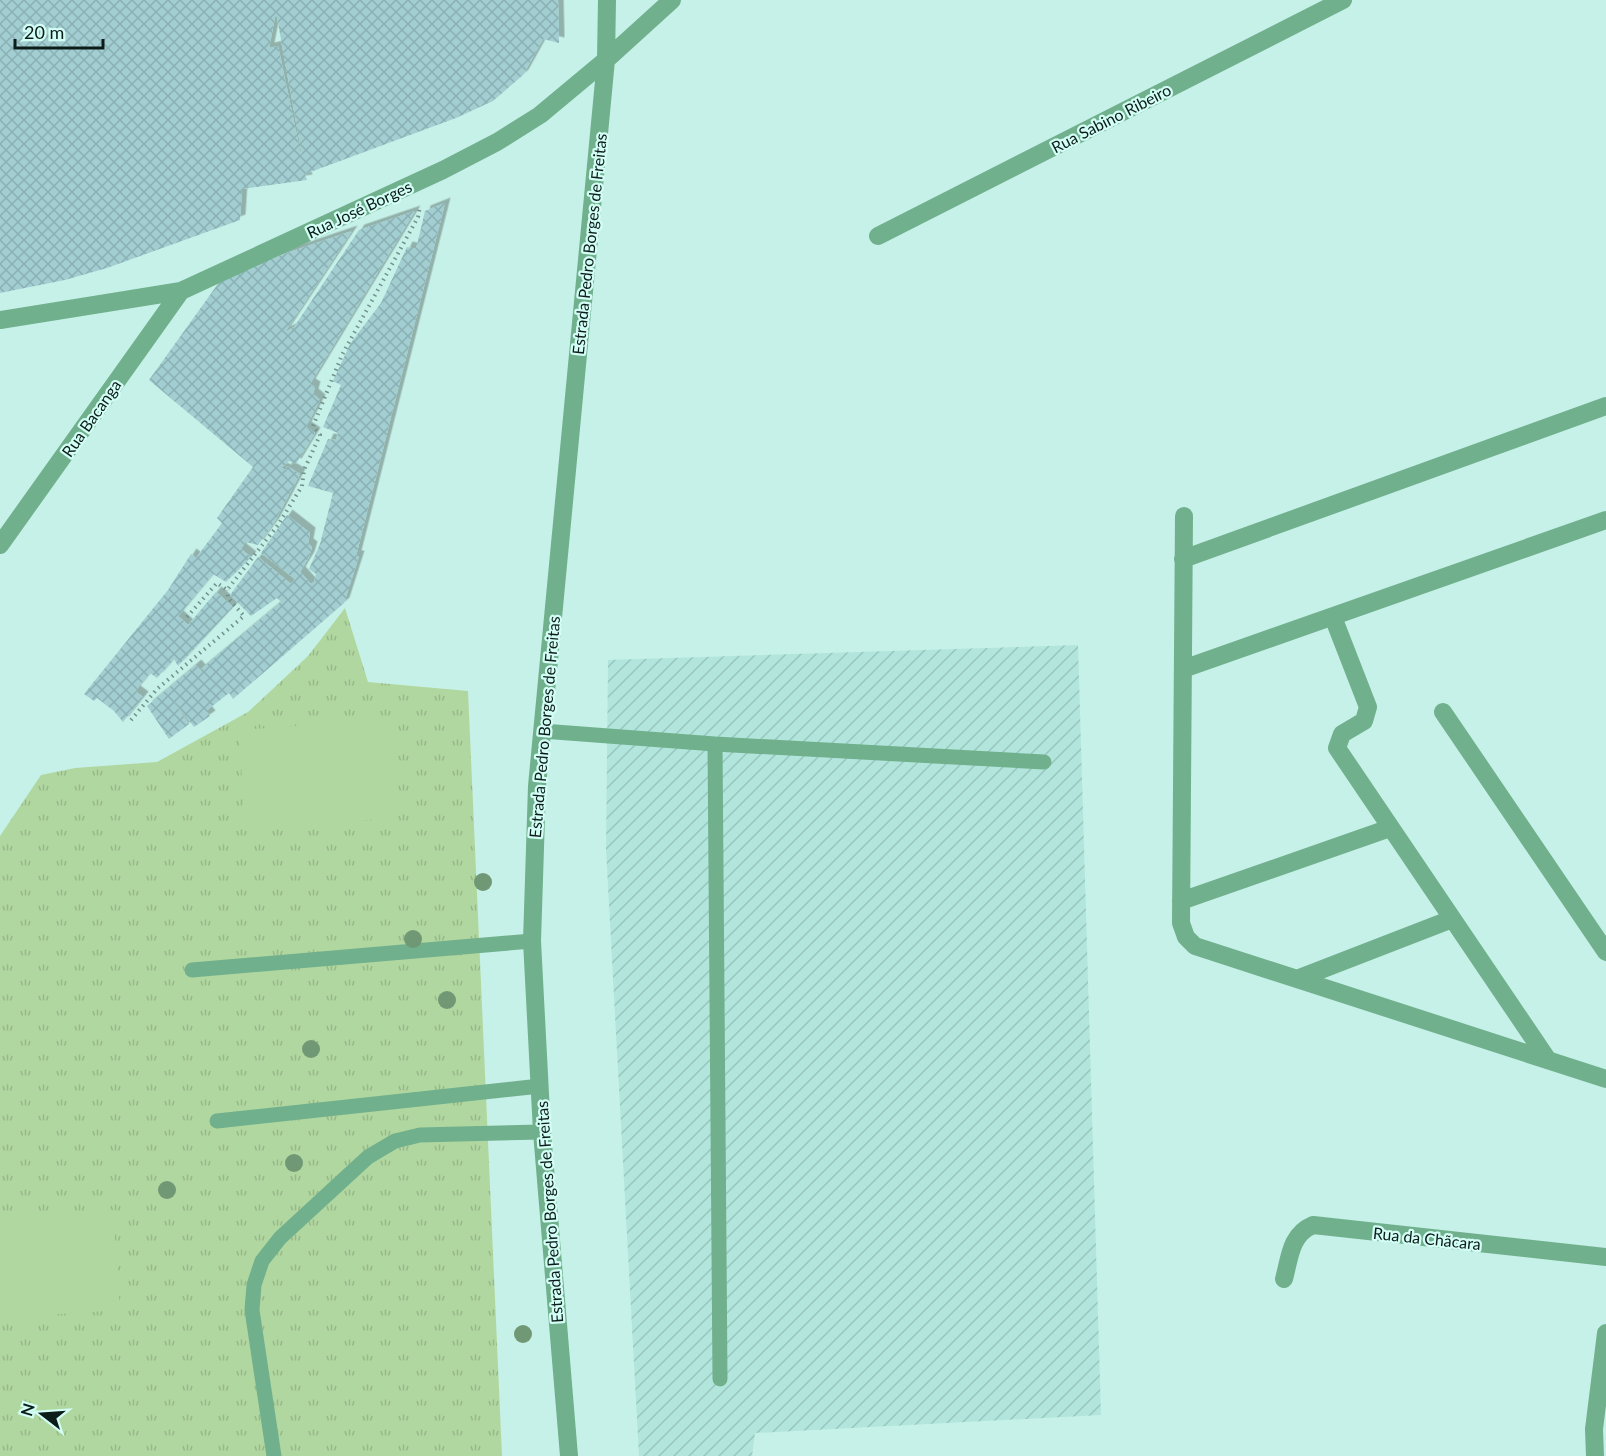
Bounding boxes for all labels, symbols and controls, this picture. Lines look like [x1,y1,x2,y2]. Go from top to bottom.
scale bar [15,12,104,50]
text: 20 m [24,21,64,43]
street label: Rua Sabino Ribeiro [1048,80,1174,156]
street label: Estrada Pedro Borges de Freitas [568,132,610,356]
street label: Rua José Borges [303,176,415,242]
street label: Rua Bacanga [58,376,124,460]
street label: Estrada Pedro Borges de Freitas [525,615,563,839]
street label: Estrada Pedro Borges de Freitas [532,1100,566,1324]
street label: Rua da Chãcara [1372,1223,1482,1253]
north arrow [12,1384,72,1444]
text: N [16,1401,38,1418]

